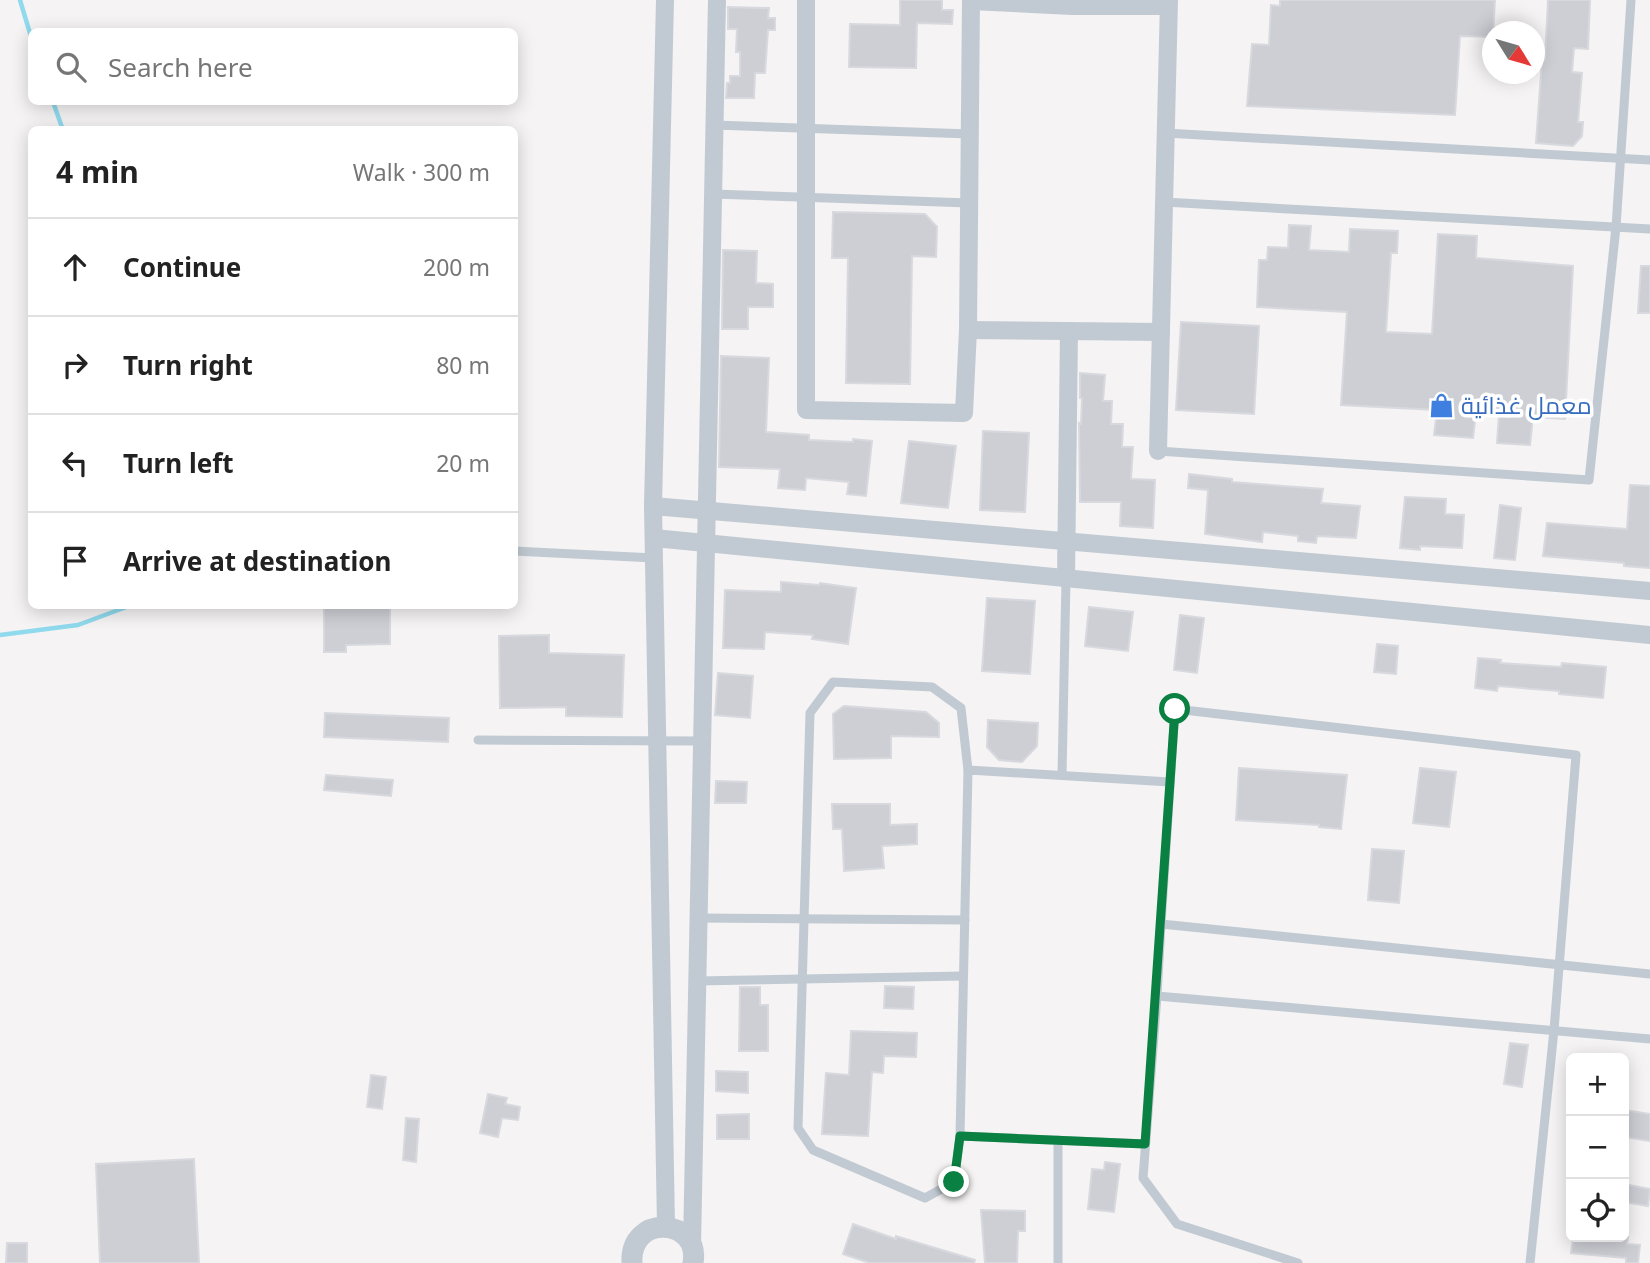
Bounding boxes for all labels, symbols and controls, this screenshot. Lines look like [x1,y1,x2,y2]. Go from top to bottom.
north arrow [1482,21,1545,84]
search box [28,28,518,105]
icon: search [52,48,90,86]
text: Search here [108,49,253,85]
text: 4 min [56,151,139,192]
text: Walk · 300 m [353,156,490,188]
icon: ahead [56,248,94,286]
text: Continue [123,249,241,285]
text: 200 m [423,251,490,283]
icon: right [56,346,94,384]
text: Turn right [123,347,253,383]
text: 80 m [436,349,490,381]
place label: معمل غذائية [1461,388,1592,421]
shop icon: معمل غذائية [1427,392,1455,420]
icon: left [56,444,94,482]
text: Turn left [123,445,234,481]
text: 20 m [436,447,490,479]
icon: arrive [56,542,94,580]
text: Arrive at destination [123,543,392,579]
route start [1159,693,1190,724]
map controls [1566,1053,1629,1242]
button: + [1566,1053,1629,1116]
button: − [1566,1116,1629,1179]
route end [938,1166,969,1197]
button: locate [1566,1179,1629,1242]

